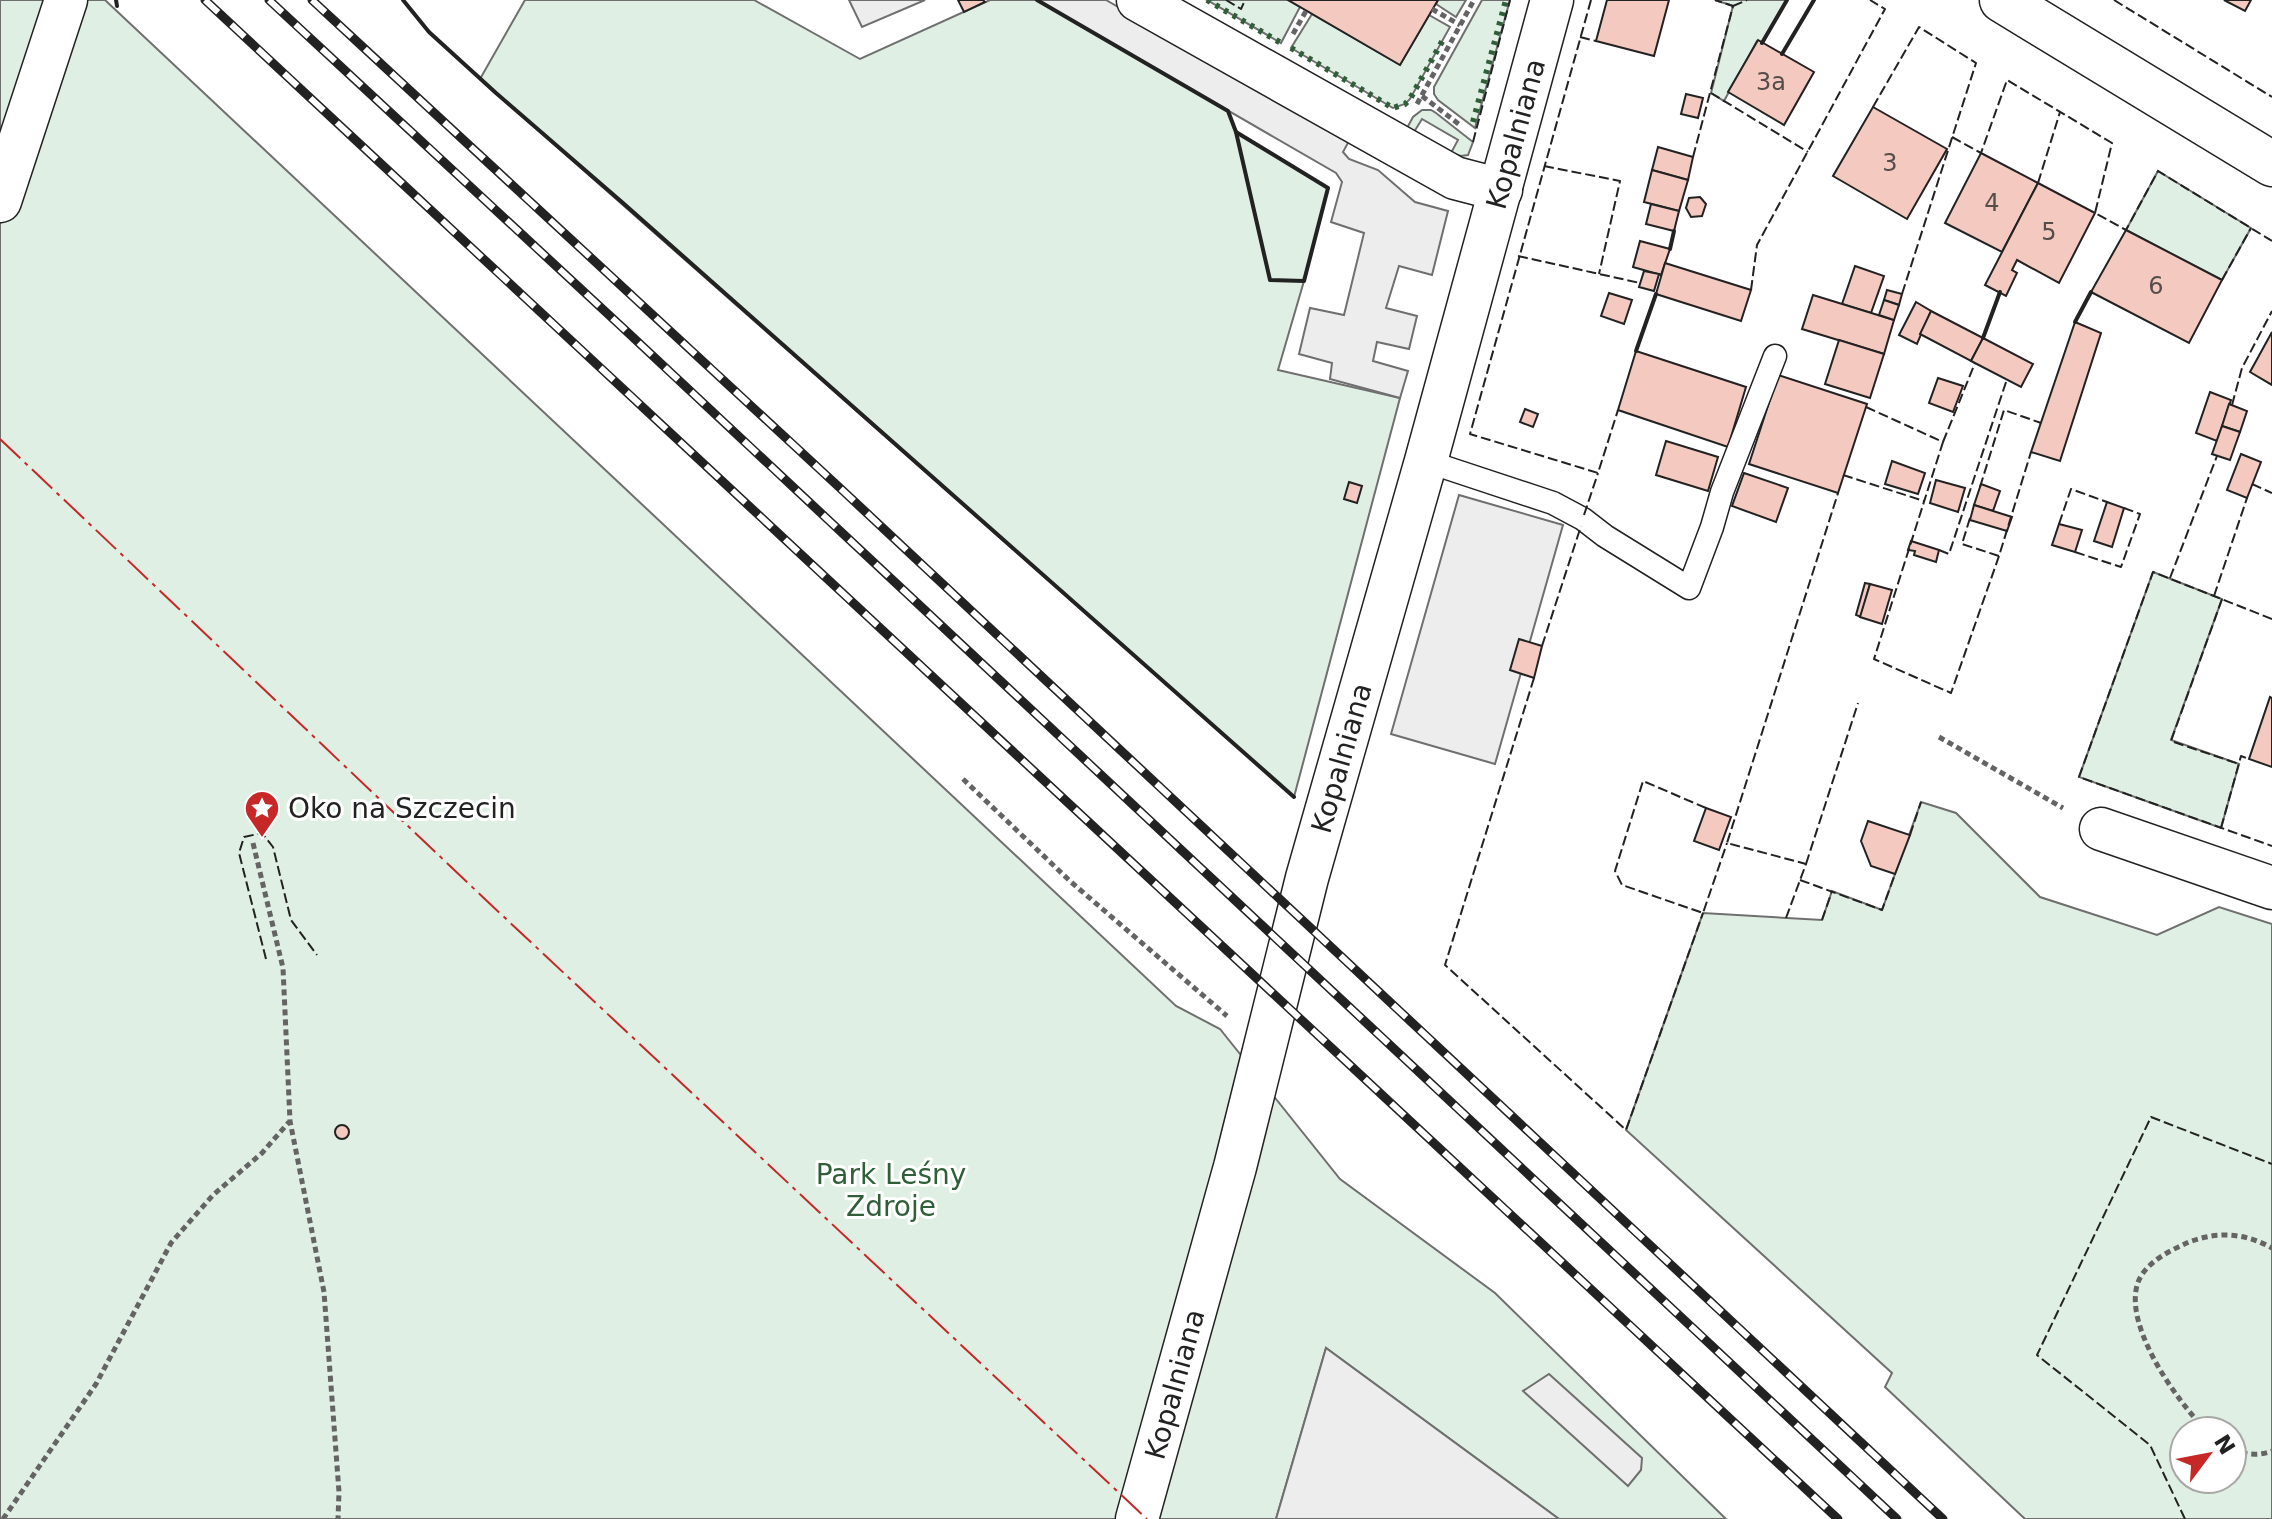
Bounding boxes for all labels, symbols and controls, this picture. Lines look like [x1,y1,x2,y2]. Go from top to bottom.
street label: Kopalniana [1480,55,1552,213]
house number: 3a [1756,68,1786,96]
house number: 3 [1882,149,1898,177]
house number: 4 [1984,189,2000,217]
house number: 5 [2041,218,2057,246]
house number: 6 [2148,272,2164,300]
street label: Kopalniana [1305,679,1379,837]
place icon: Oko na Szczecin [243,789,281,839]
place label: Oko na Szczecin [288,792,516,825]
park label: Park Leśny Zdroje [816,1158,966,1223]
street label: Kopalniana [1138,1305,1212,1463]
north arrow [2168,1415,2248,1495]
text: N [2209,1430,2240,1459]

